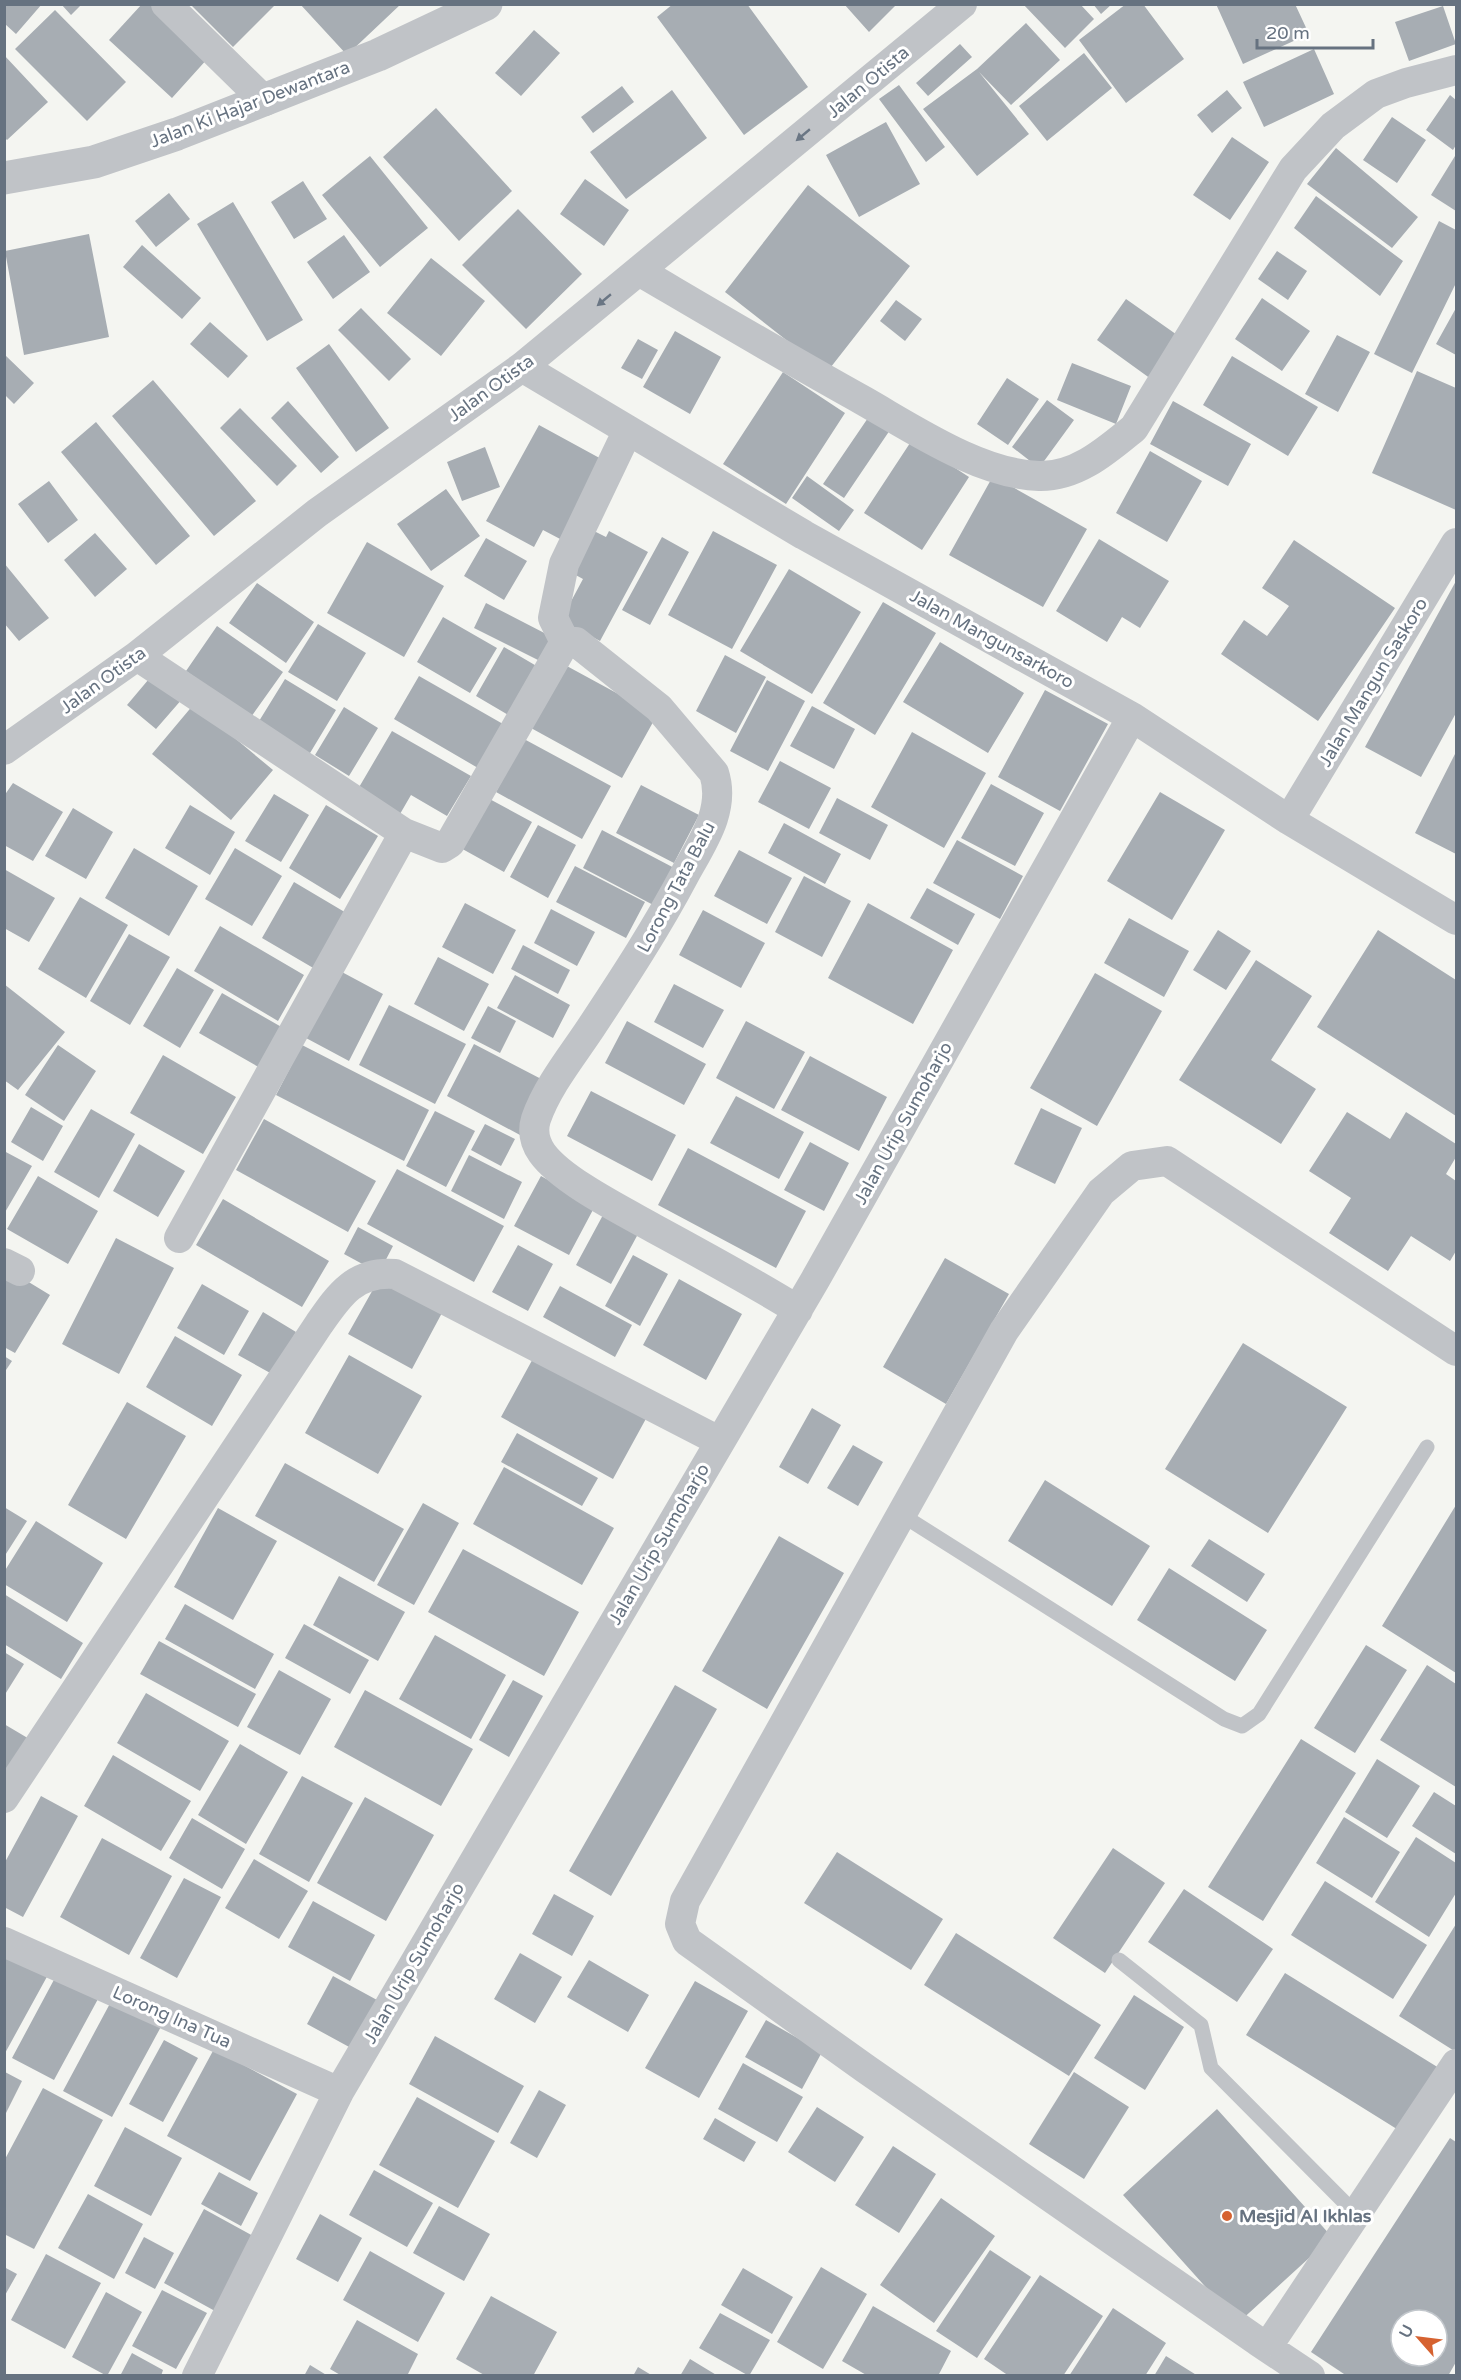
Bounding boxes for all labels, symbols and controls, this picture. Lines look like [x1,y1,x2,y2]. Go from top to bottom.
scale bar [1257,12,1372,50]
text: 20 m [1266,22,1310,44]
street label: Jalan Otista [823,41,913,123]
street label: Jalan Ki Hajar Dewantara [147,56,353,152]
one-way arrow [795,129,811,142]
one-way arrow [596,293,612,306]
street label: Jalan Otista [444,350,538,426]
street label: Jalan Mangunsarkoro [906,585,1078,693]
street label: Jalan Mangun Saskoro [1314,594,1432,770]
street label: Jalan Otista [56,642,150,718]
street label: Lorong Tata Balu [632,818,720,956]
street label: Jalan Urip Sumoharjo [849,1038,957,1208]
street label: Jalan Urip Sumoharjo [604,1460,714,1628]
street label: Jalan Urip Sumoharjo [359,1879,469,2047]
street label: Lorong Ina Tua [109,1981,235,2053]
place label: Mesjid Al Ikhlas [1239,2205,1372,2227]
marker: Mesjid Al Ikhlas [1220,2209,1234,2223]
north arrow [1389,2308,1449,2368]
text: U [1395,2321,1418,2341]

